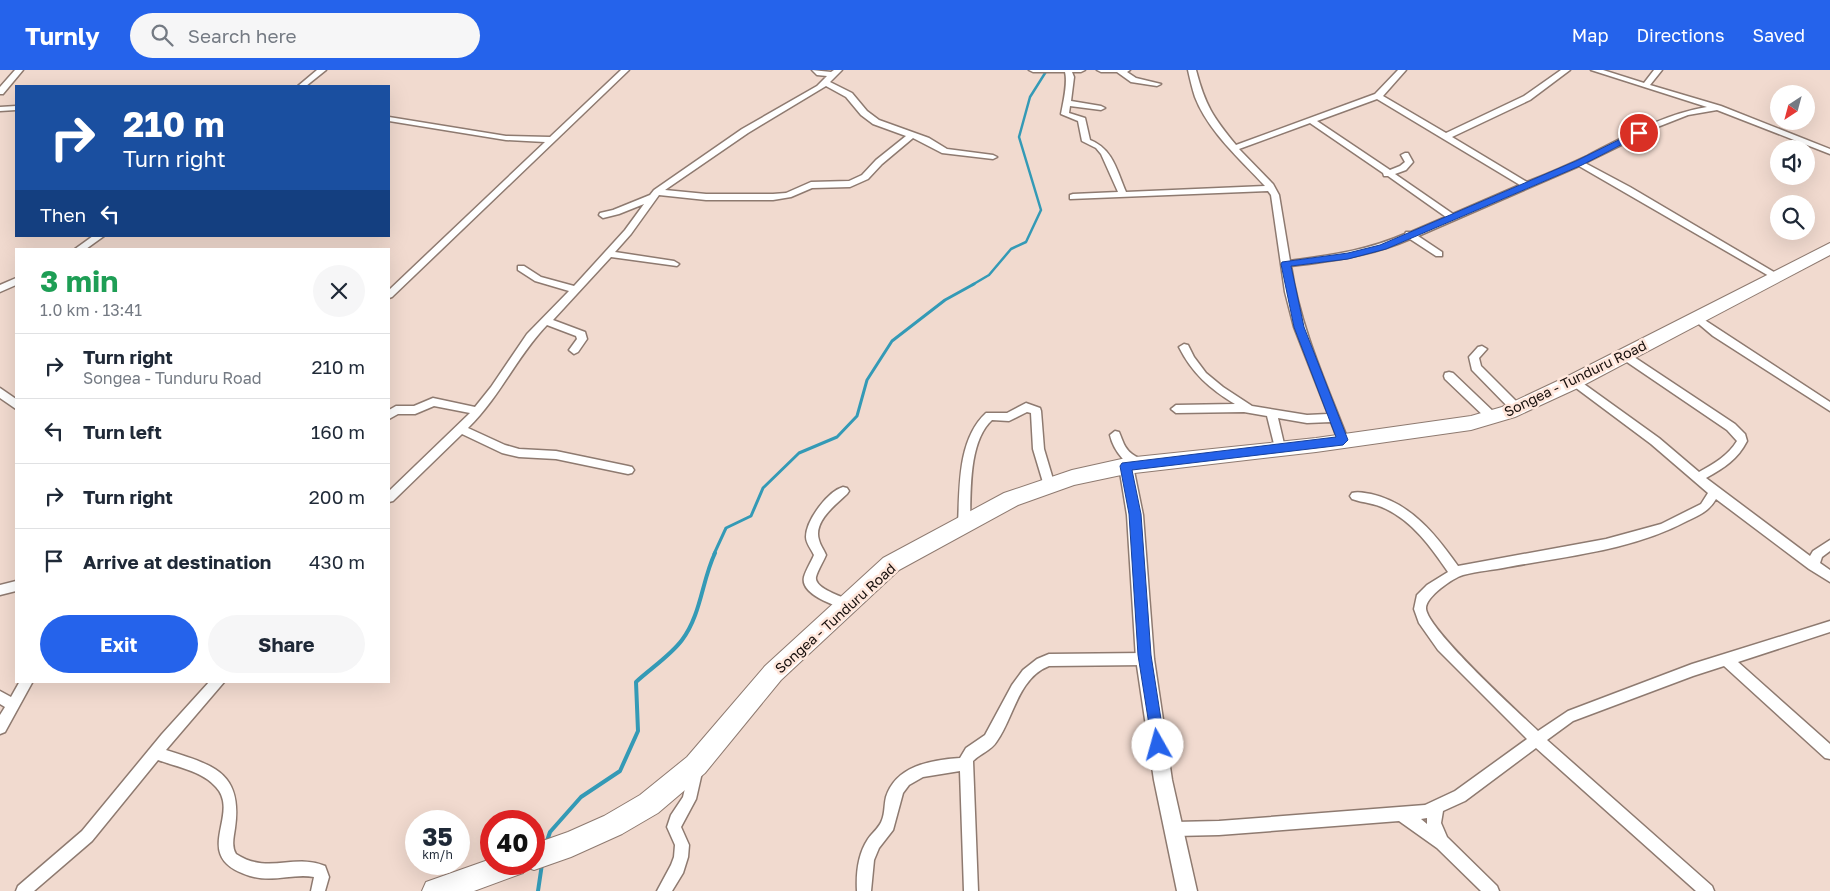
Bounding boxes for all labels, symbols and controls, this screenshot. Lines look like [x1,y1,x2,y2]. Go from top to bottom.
search box [130,13,480,58]
text: Turnly [25,21,100,50]
icon: search [148,21,176,49]
text: Search here [188,24,297,47]
text: Map [1572,24,1608,46]
text: Directions [1636,24,1724,46]
text: Saved [1752,24,1805,46]
north arrow [1770,85,1815,130]
map controls [1770,85,1815,240]
text: 210 m [123,103,225,145]
icon: right [40,105,105,170]
pin [1618,112,1660,154]
icon: arrive [1625,119,1653,147]
button: sound [1770,140,1815,185]
text: Turn right [123,145,226,172]
button: search [1770,195,1815,240]
icon: left [96,200,124,228]
text: Then [40,203,86,226]
text: 3 min [40,263,118,299]
button: close [313,265,365,317]
text: 1.0 km · 13:41 [40,300,142,320]
street label: Songea - Tunduru Road [1501,336,1649,420]
text: Turn right [83,345,173,368]
icon: right [40,352,68,380]
text: 210 m [311,355,365,378]
text: Songea - Tunduru Road [83,368,262,388]
icon: left [40,417,68,445]
text: Turn left [83,420,162,443]
text: 160 m [311,420,365,443]
icon: right [40,482,68,510]
text: Turn right [83,485,173,508]
text: 200 m [309,485,365,508]
icon: arrive [40,547,68,575]
text: Arrive at destination [83,550,271,573]
text: 430 m [309,550,365,573]
street label: Songea - Tunduru Road [771,559,899,677]
button: Exit [40,615,198,673]
button: Share [208,615,365,673]
position arrow [1131,718,1183,770]
speed limit sign: 40 [480,810,545,875]
text: 35 [422,821,453,852]
text: km/h [422,847,453,862]

